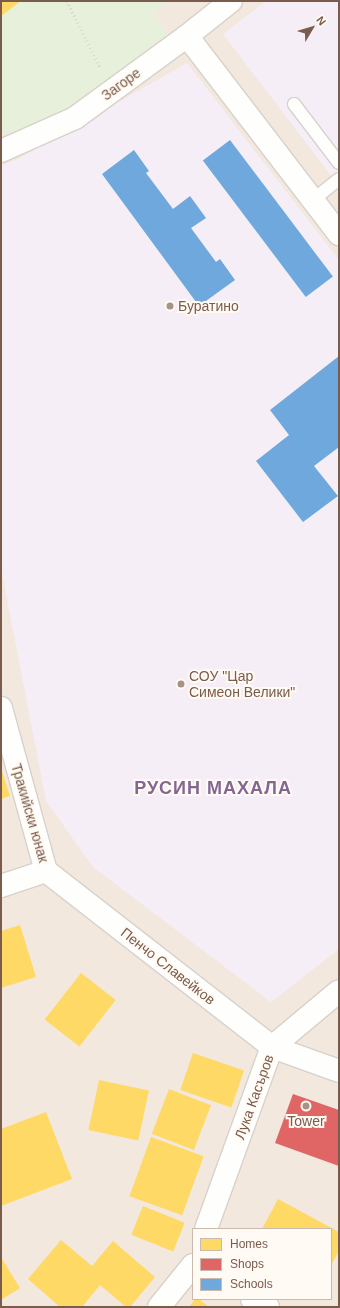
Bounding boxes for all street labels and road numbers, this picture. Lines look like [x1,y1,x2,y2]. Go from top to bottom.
street label: Загоре [98,64,144,104]
street label: Тракийски юнак [8,762,52,864]
street label: Пенчо Славейков [118,924,218,1008]
street label: Лука Касъров [231,1052,277,1142]

